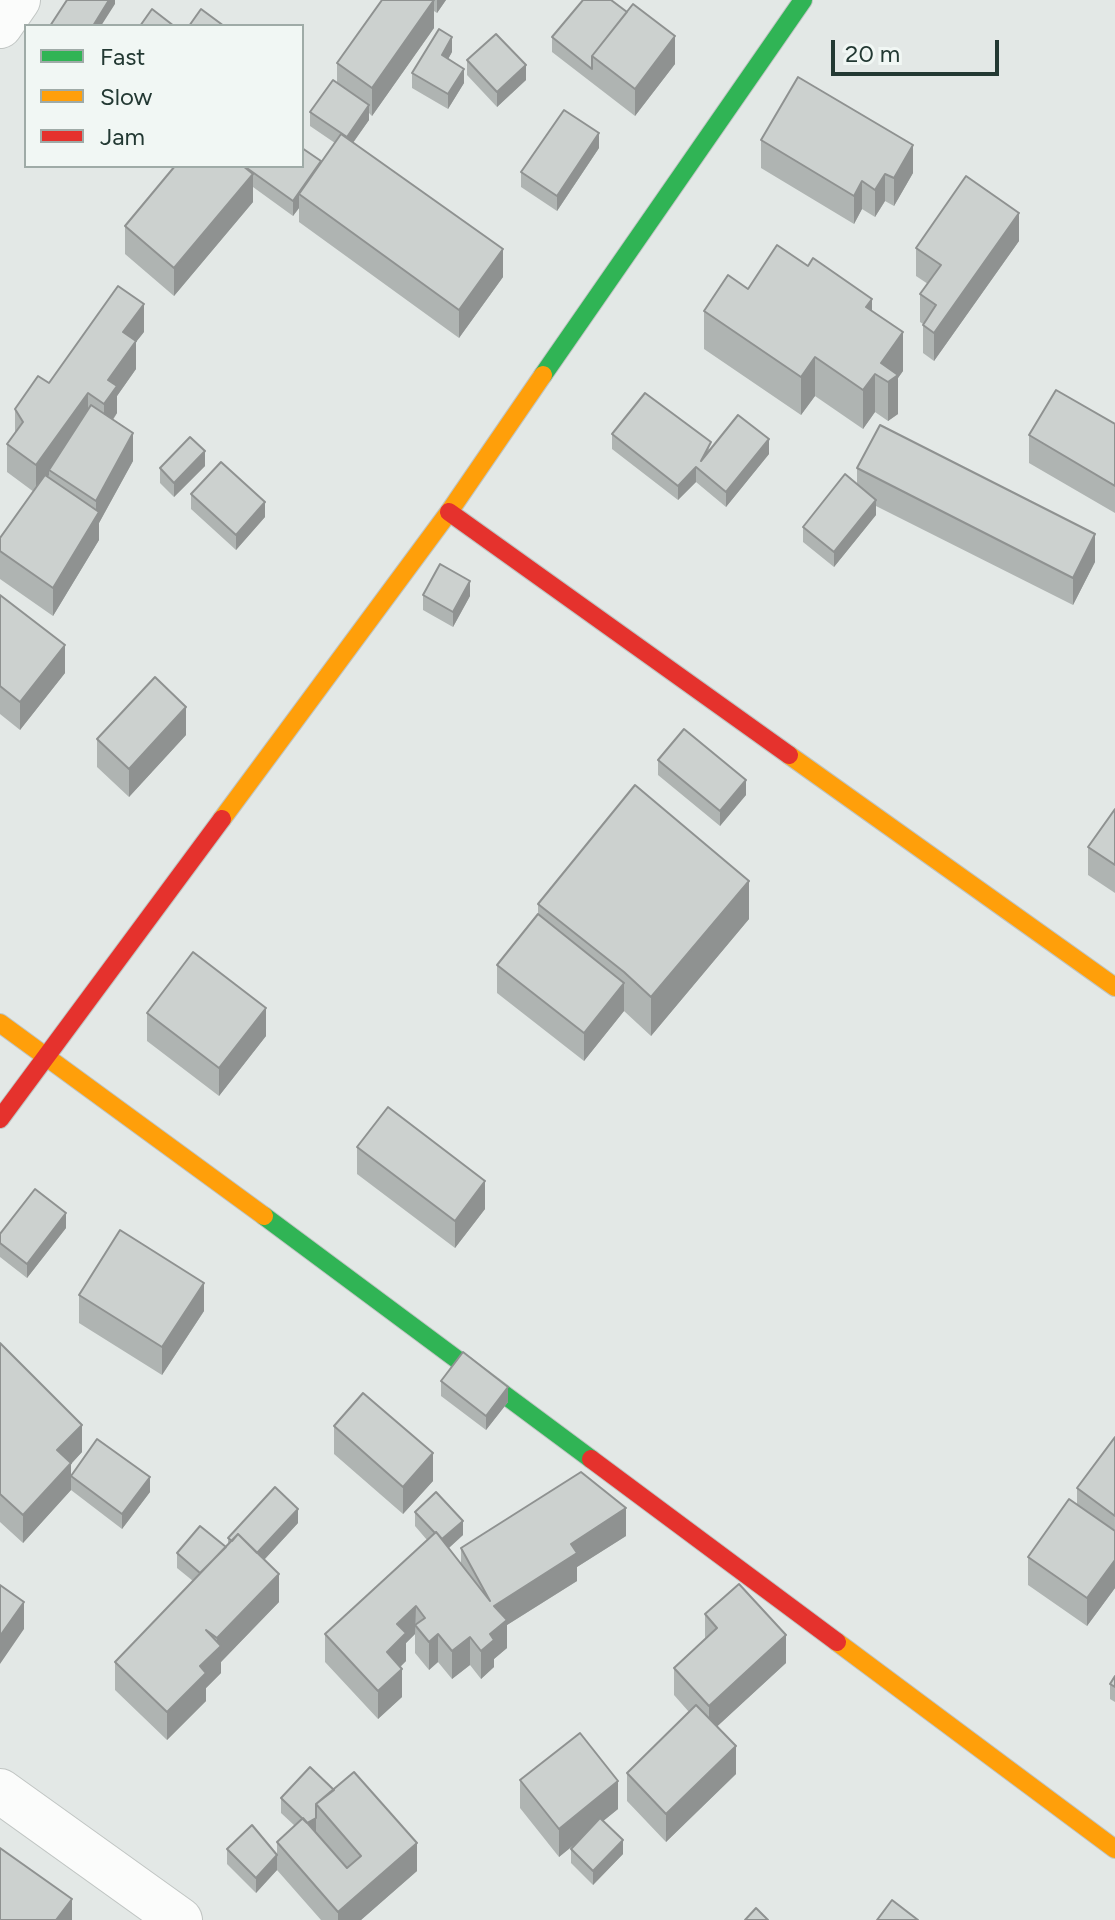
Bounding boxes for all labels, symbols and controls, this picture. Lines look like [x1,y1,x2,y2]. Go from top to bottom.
legend [24,24,304,168]
scale bar [835,24,1003,74]
text: 20 m [845,39,900,68]
text: Fast [100,42,145,71]
text: Slow [100,82,152,111]
text: Jam [100,122,145,151]

